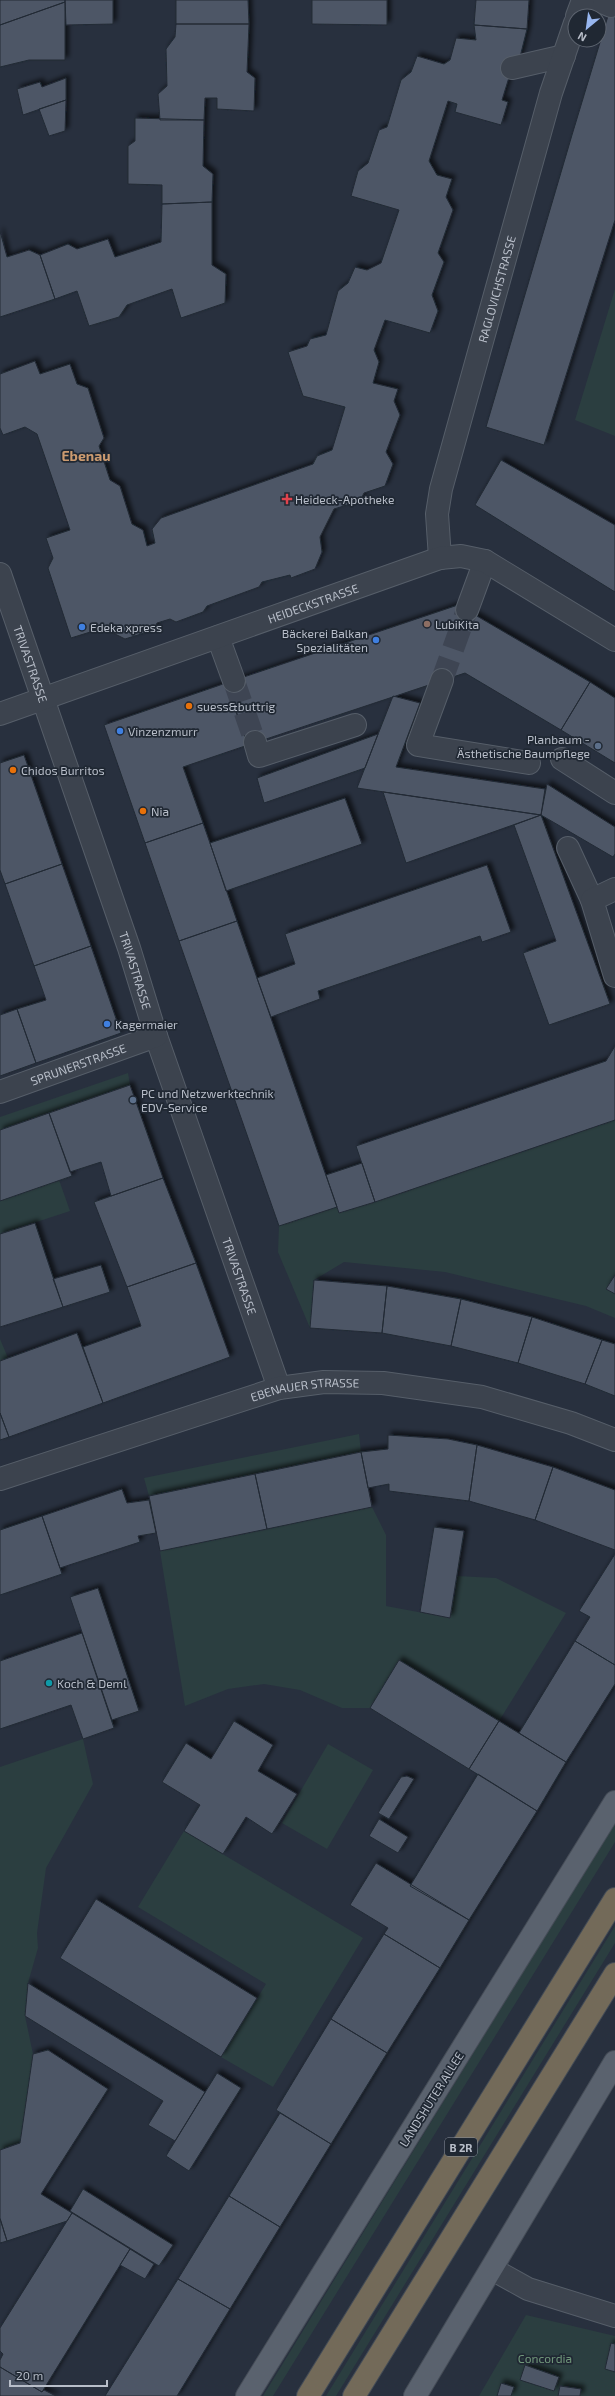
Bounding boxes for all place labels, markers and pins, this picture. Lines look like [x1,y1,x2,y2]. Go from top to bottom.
place label: Heideck-Apotheke [295,492,394,506]
marker: Heideck-Apotheke [282,494,292,504]
place label: LubiKita [435,617,479,631]
marker: LubiKita [422,619,432,629]
place label: Edeka xpress [90,620,162,634]
marker: Edeka xpress [77,622,87,632]
place label: Bäckerei Balkan Spezialitäten [282,626,368,654]
marker: Bäckerei Balkan Spezialitäten [371,635,381,645]
place label: suess&buttrig [197,699,275,713]
marker: suess&buttrig [184,701,194,711]
place label: Vinzenzmurr [128,724,198,738]
marker: Vinzenzmurr [115,726,125,736]
place label: Planbaum - Ästhetische Baumpflege [457,732,590,760]
marker: Planbaum - Ästhetische Baumpflege [593,741,603,751]
place label: Chidos Burritos [21,763,105,777]
marker: Chidos Burritos [8,765,18,775]
place label: Nia [151,804,169,818]
marker: Nia [138,806,148,816]
place label: Kagermaier [115,1017,178,1031]
marker: Kagermaier [102,1019,112,1029]
place label: PC und Netzwerktechnik EDV-Service [141,1086,274,1114]
marker: PC und Netzwerktechnik EDV-Service [128,1095,138,1105]
place label: Koch & Deml [57,1676,127,1690]
marker: Koch & Deml [44,1678,54,1688]

